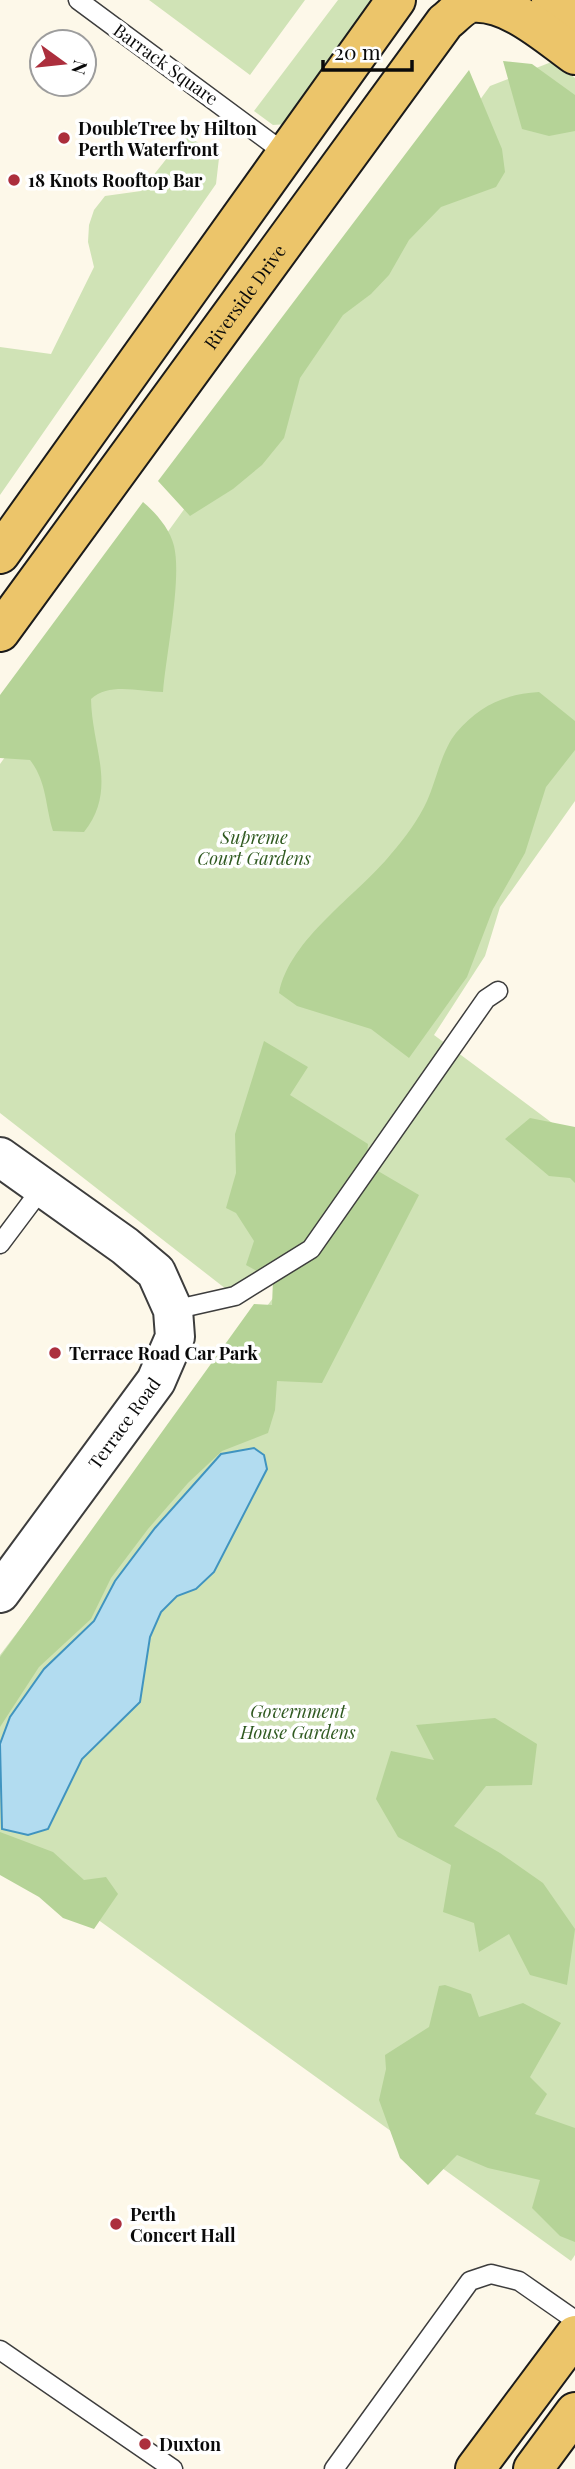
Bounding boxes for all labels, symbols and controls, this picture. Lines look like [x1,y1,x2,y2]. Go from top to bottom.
street label: Barrack Square [109,18,223,110]
north arrow [28,28,98,98]
scale bar [323,28,412,72]
text: 20 m [334,37,381,65]
text: N [66,58,95,78]
place label: DoubleTree by Hilton Perth Waterfront [78,116,257,161]
marker: DoubleTree by Hilton Perth Waterfront [56,130,72,146]
place label: 18 Knots Rooftop Bar [28,168,203,192]
marker: 18 Knots Rooftop Bar [6,172,22,188]
street label: Riverside Drive [198,240,291,354]
park label: Supreme Court Gardens [197,825,311,870]
place label: Terrace Road Car Park [69,1341,258,1365]
marker: Terrace Road Car Park [47,1345,63,1361]
street label: Terrace Road [83,1372,166,1474]
park label: Government House Gardens [239,1699,356,1744]
place label: Perth Concert Hall [130,2202,236,2247]
marker: Perth Concert Hall [108,2216,124,2232]
place label: Duxton [159,2432,221,2456]
marker: Duxton [137,2436,153,2452]

